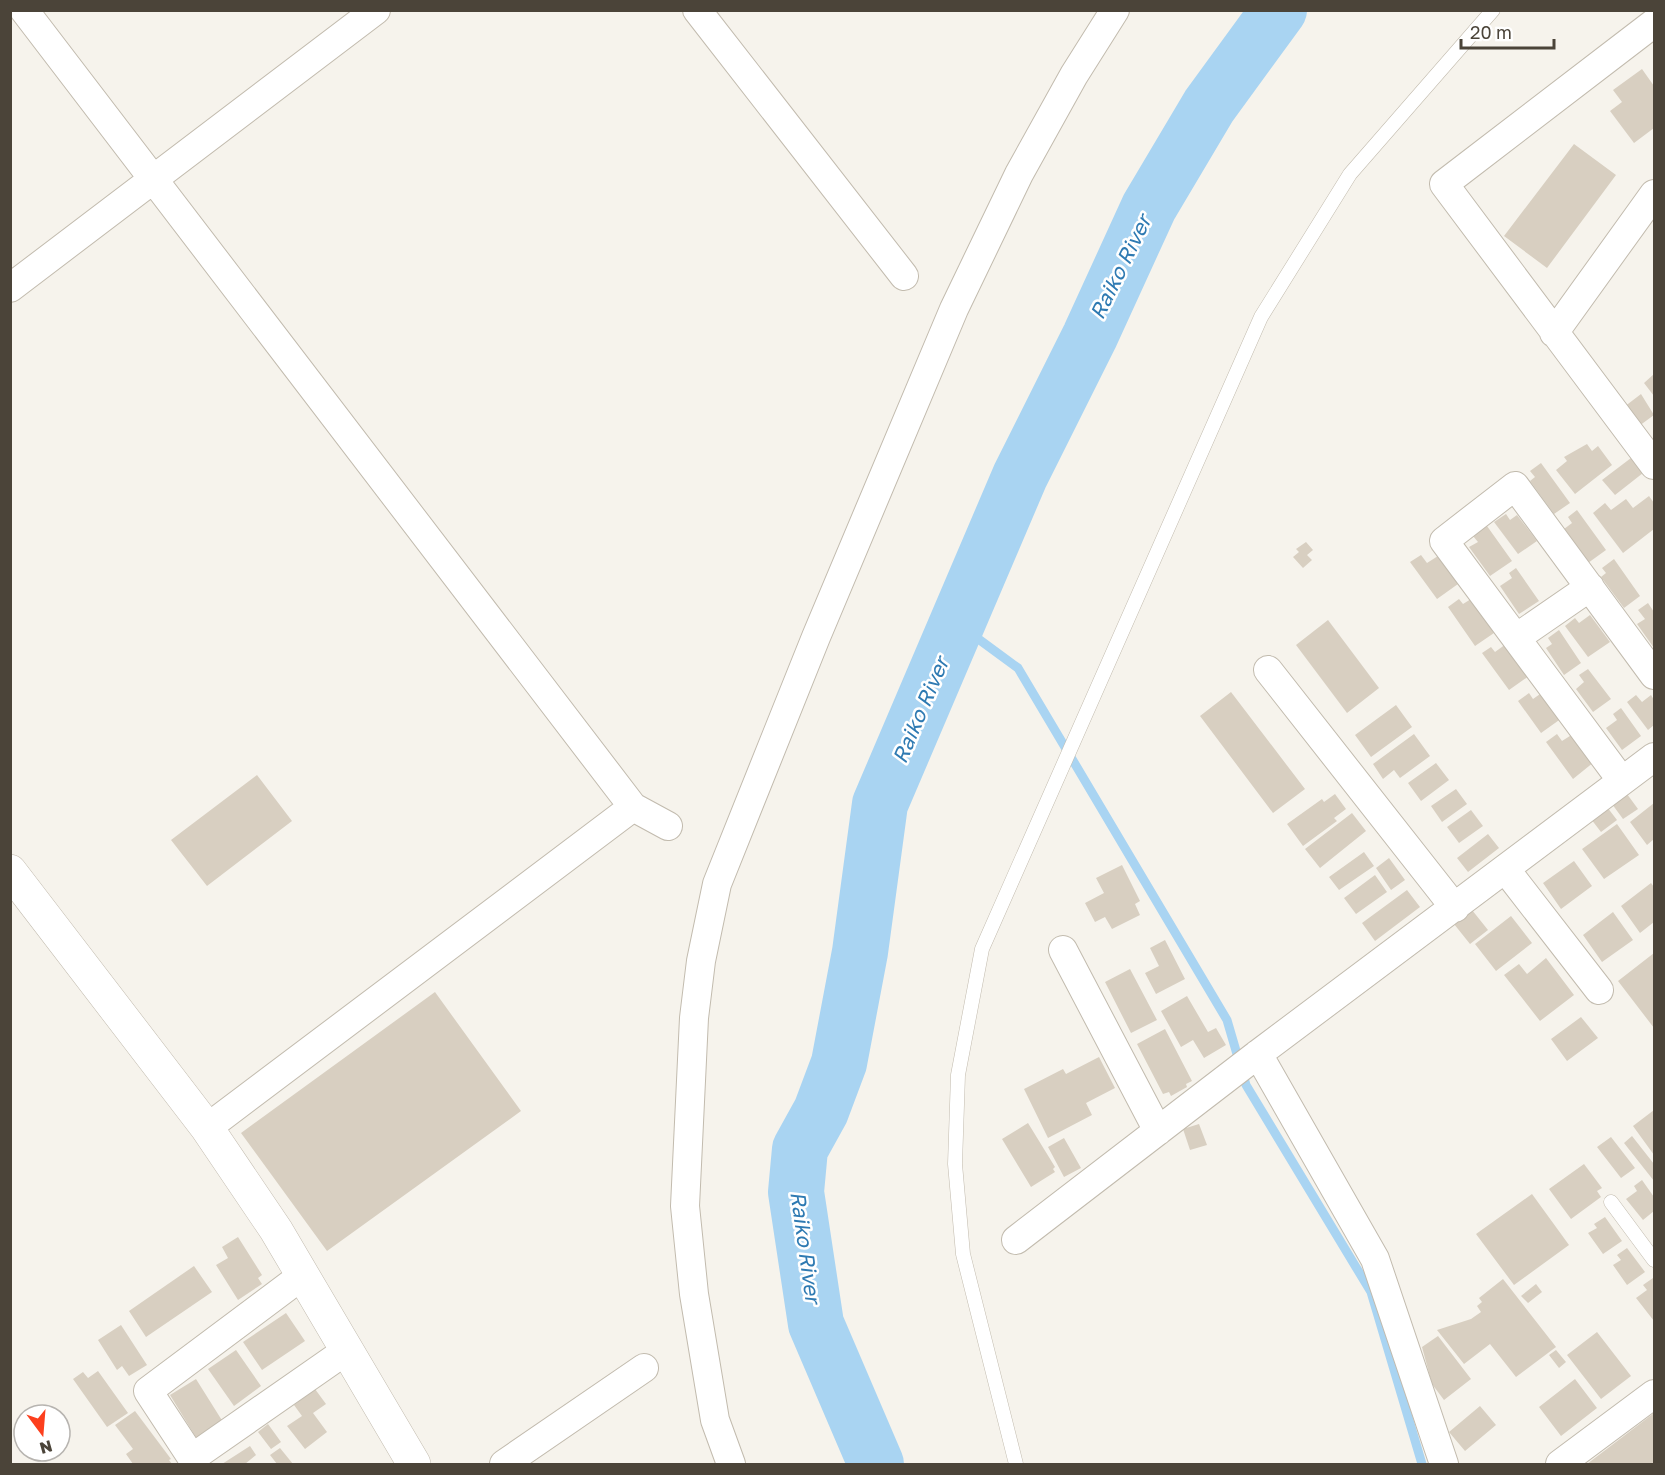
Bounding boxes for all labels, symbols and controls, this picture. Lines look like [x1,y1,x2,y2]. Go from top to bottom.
scale bar [1461,12,1554,50]
text: 20 m [1470,21,1512,43]
water label: Raiko River [1084,208,1158,323]
water label: Raiko River [886,651,955,767]
water label: Raiko River [785,1189,827,1307]
north arrow [12,1403,72,1463]
text: N [38,1436,55,1459]

